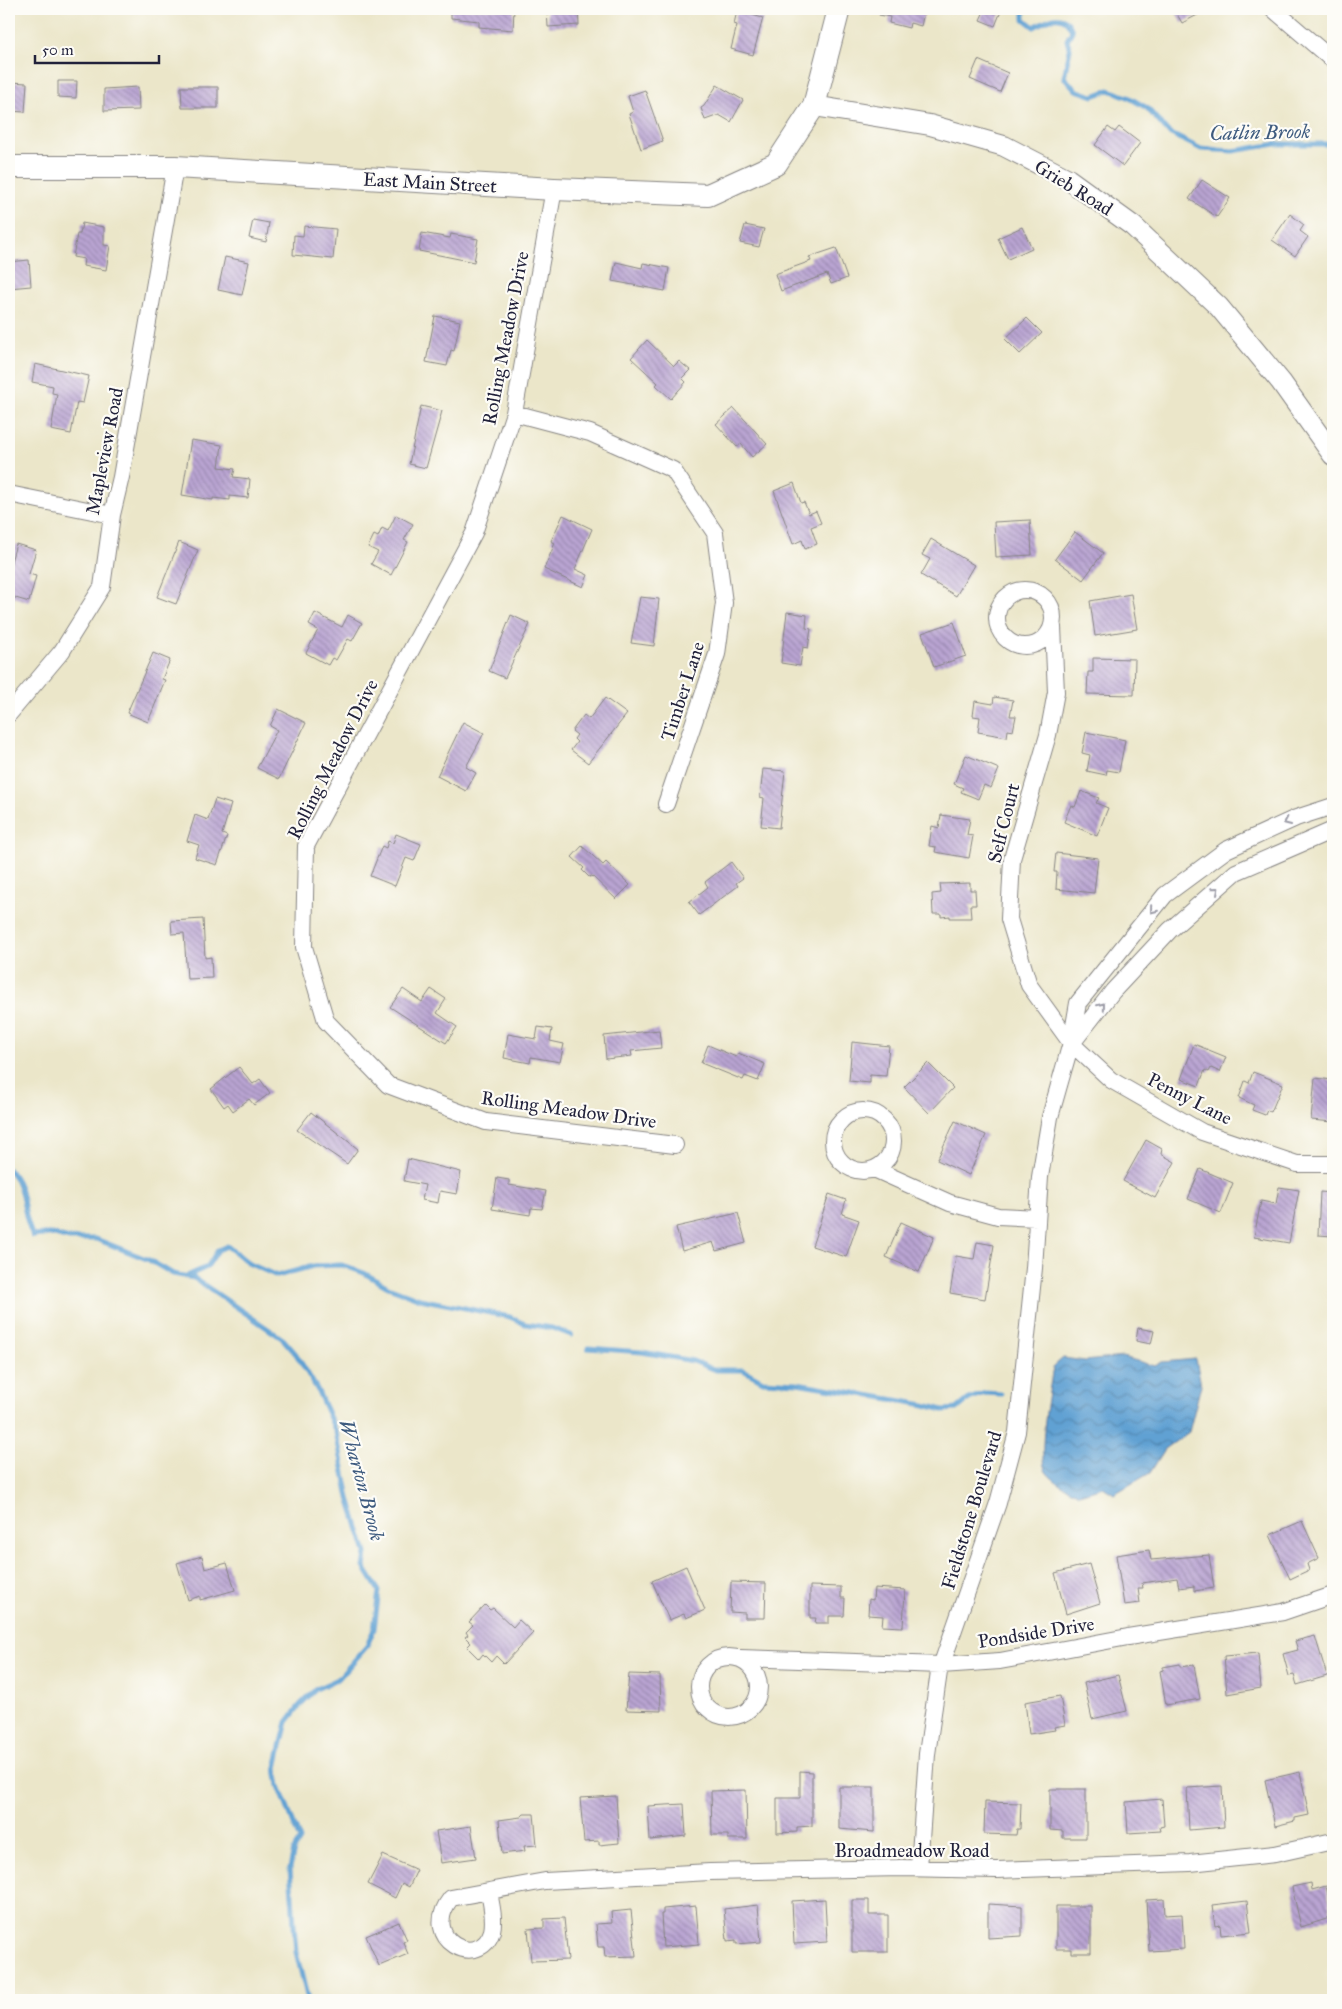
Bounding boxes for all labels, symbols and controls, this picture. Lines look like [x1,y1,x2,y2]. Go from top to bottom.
scale bar [35,32,159,64]
text: 50 m [42,41,74,59]
water label: Catlin Brook [1209,119,1311,145]
street label: Grieb Road [1030,154,1117,221]
street label: East Main Street [363,168,498,197]
street label: Rolling Meadow Drive [477,249,535,427]
street label: Mapleview Road [81,385,128,517]
street label: Timber Lane [656,639,709,744]
street label: Rolling Meadow Drive [282,675,384,844]
street label: Self Court [983,781,1025,865]
one-way arrow [1283,816,1292,826]
one-way arrow [1210,887,1219,896]
one-way arrow [1151,904,1159,913]
one-way arrow [1097,1002,1106,1011]
street label: Penny Lane [1144,1067,1236,1130]
street label: Rolling Meadow Drive [480,1086,658,1134]
water label: Wharton Brook [334,1417,390,1543]
street label: Fieldstone Boulevard [936,1428,1007,1592]
street label: Pondside Drive [976,1612,1096,1653]
street label: Broadmeadow Road [835,1839,990,1862]

